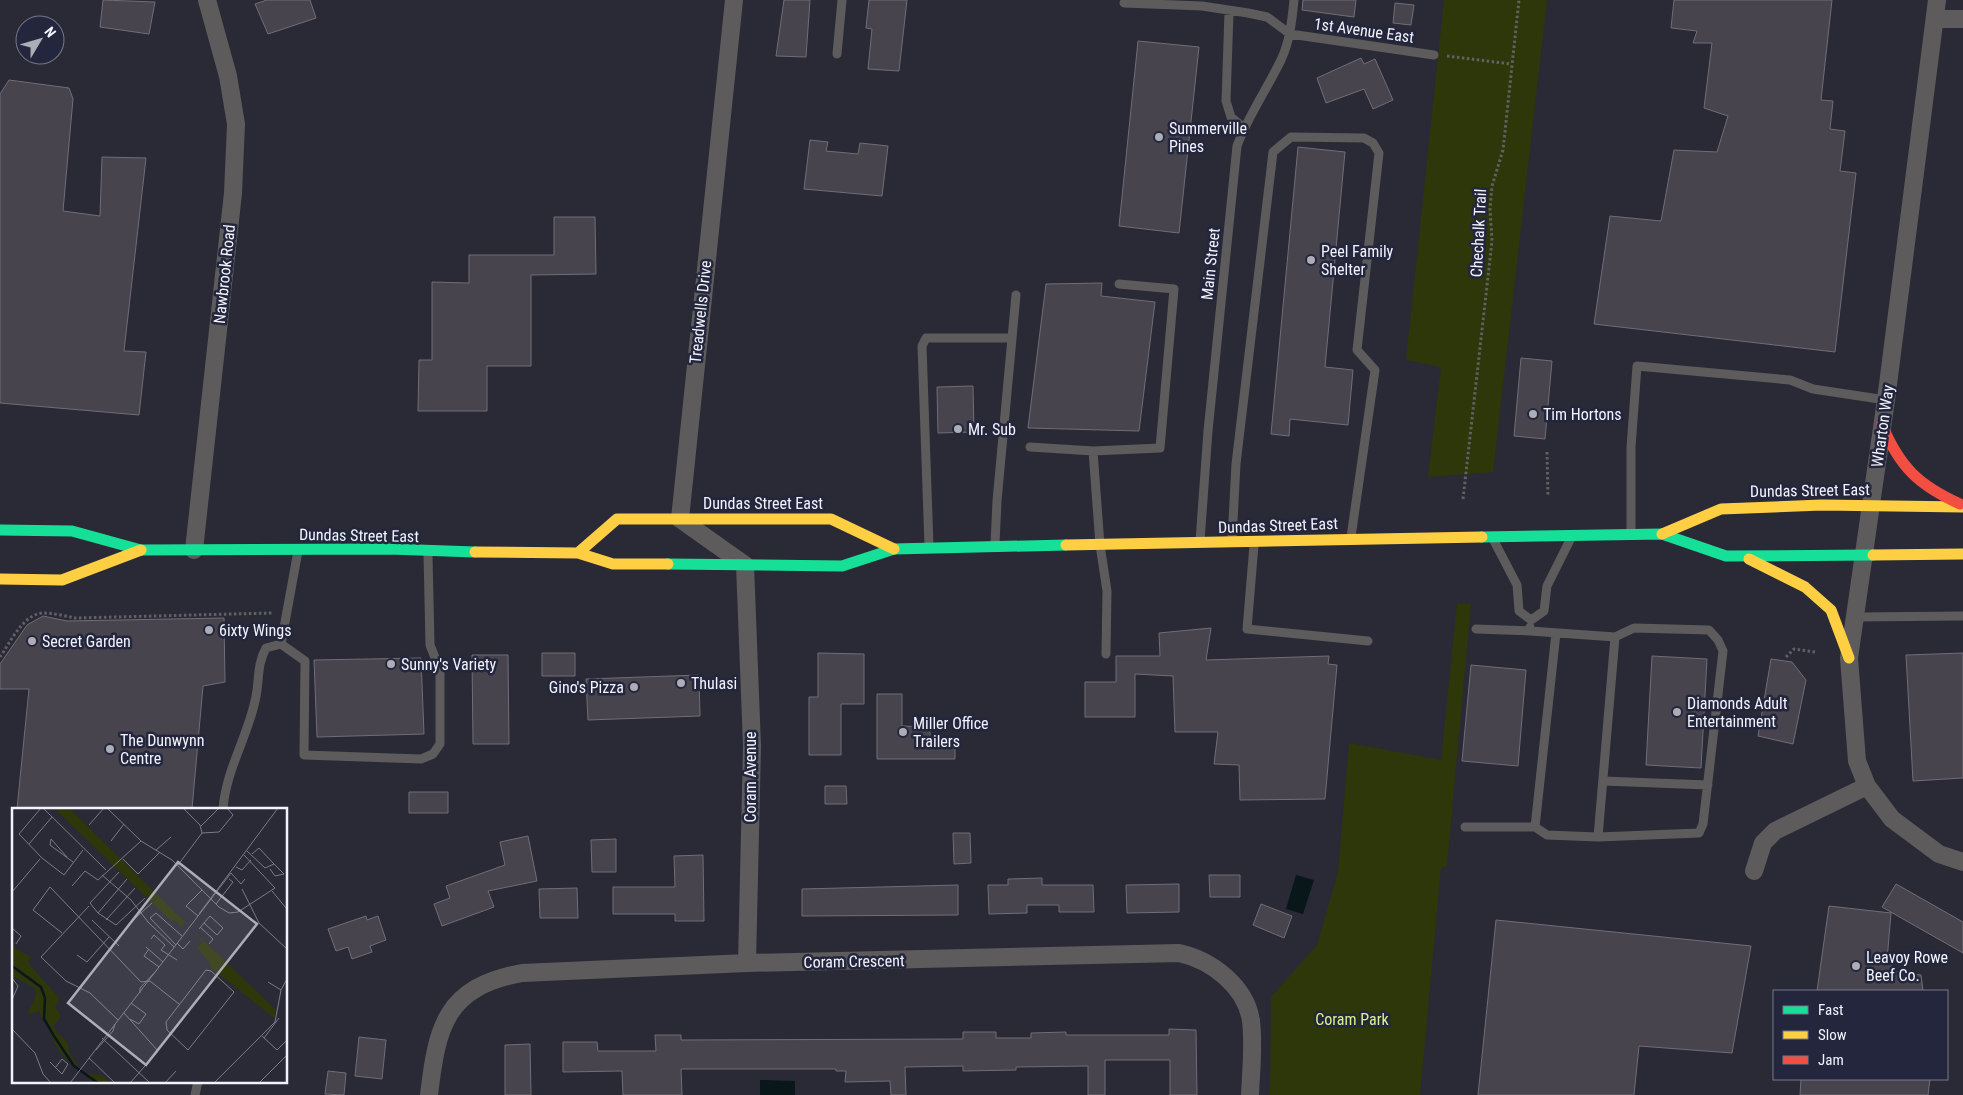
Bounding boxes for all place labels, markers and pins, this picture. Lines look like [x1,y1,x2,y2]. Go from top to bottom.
place label: Summerville Pines [1169,119,1247,156]
marker: Summerville Pines [1153,131,1165,143]
place label: Peel Family Shelter [1321,242,1394,279]
marker: Peel Family Shelter [1305,254,1317,266]
place label: Tim Hortons [1543,405,1622,424]
marker: Tim Hortons [1527,408,1539,420]
place label: Mr. Sub [968,420,1016,439]
marker: Mr. Sub [952,423,964,435]
place label: 6ixty Wings [219,621,291,640]
marker: 6ixty Wings [203,624,215,636]
place label: Secret Garden [42,632,131,651]
marker: Secret Garden [26,635,38,647]
place label: Sunny's Variety [401,655,497,674]
marker: Sunny's Variety [385,658,397,670]
place label: Thulasi [691,674,737,693]
marker: Thulasi [675,677,687,689]
place label: Gino's Pizza [549,678,624,697]
marker: Gino's Pizza [628,681,640,693]
place label: Diamonds Adult Entertainment [1687,694,1788,731]
marker: Diamonds Adult Entertainment [1671,706,1683,718]
place label: Miller Office Trailers [913,714,989,751]
marker: Miller Office Trailers [897,726,909,738]
place label: The Dunwynn Centre [120,731,204,768]
marker: The Dunwynn Centre [104,743,116,755]
place label: Leavoy Rowe Beef Co. [1866,948,1948,985]
marker: Leavoy Rowe Beef Co. [1850,960,1862,972]

